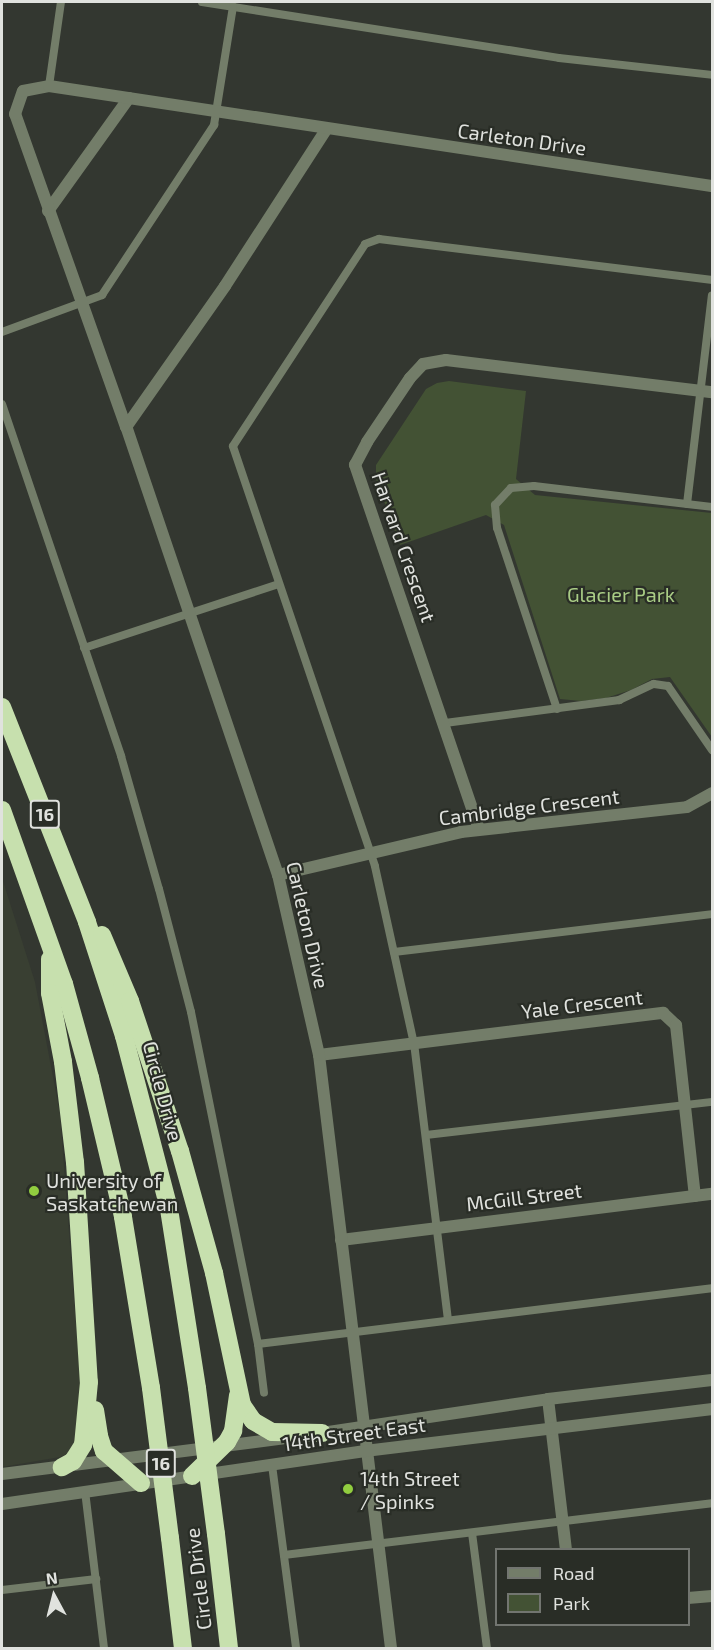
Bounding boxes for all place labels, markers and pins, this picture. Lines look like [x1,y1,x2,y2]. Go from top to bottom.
place label: University of Saskatchewan [46,1168,178,1215]
marker: University of Saskatchewan [27,1184,41,1198]
place label: 14th Street / Spinks [360,1466,460,1513]
marker: 14th Street / Spinks [341,1482,355,1496]

